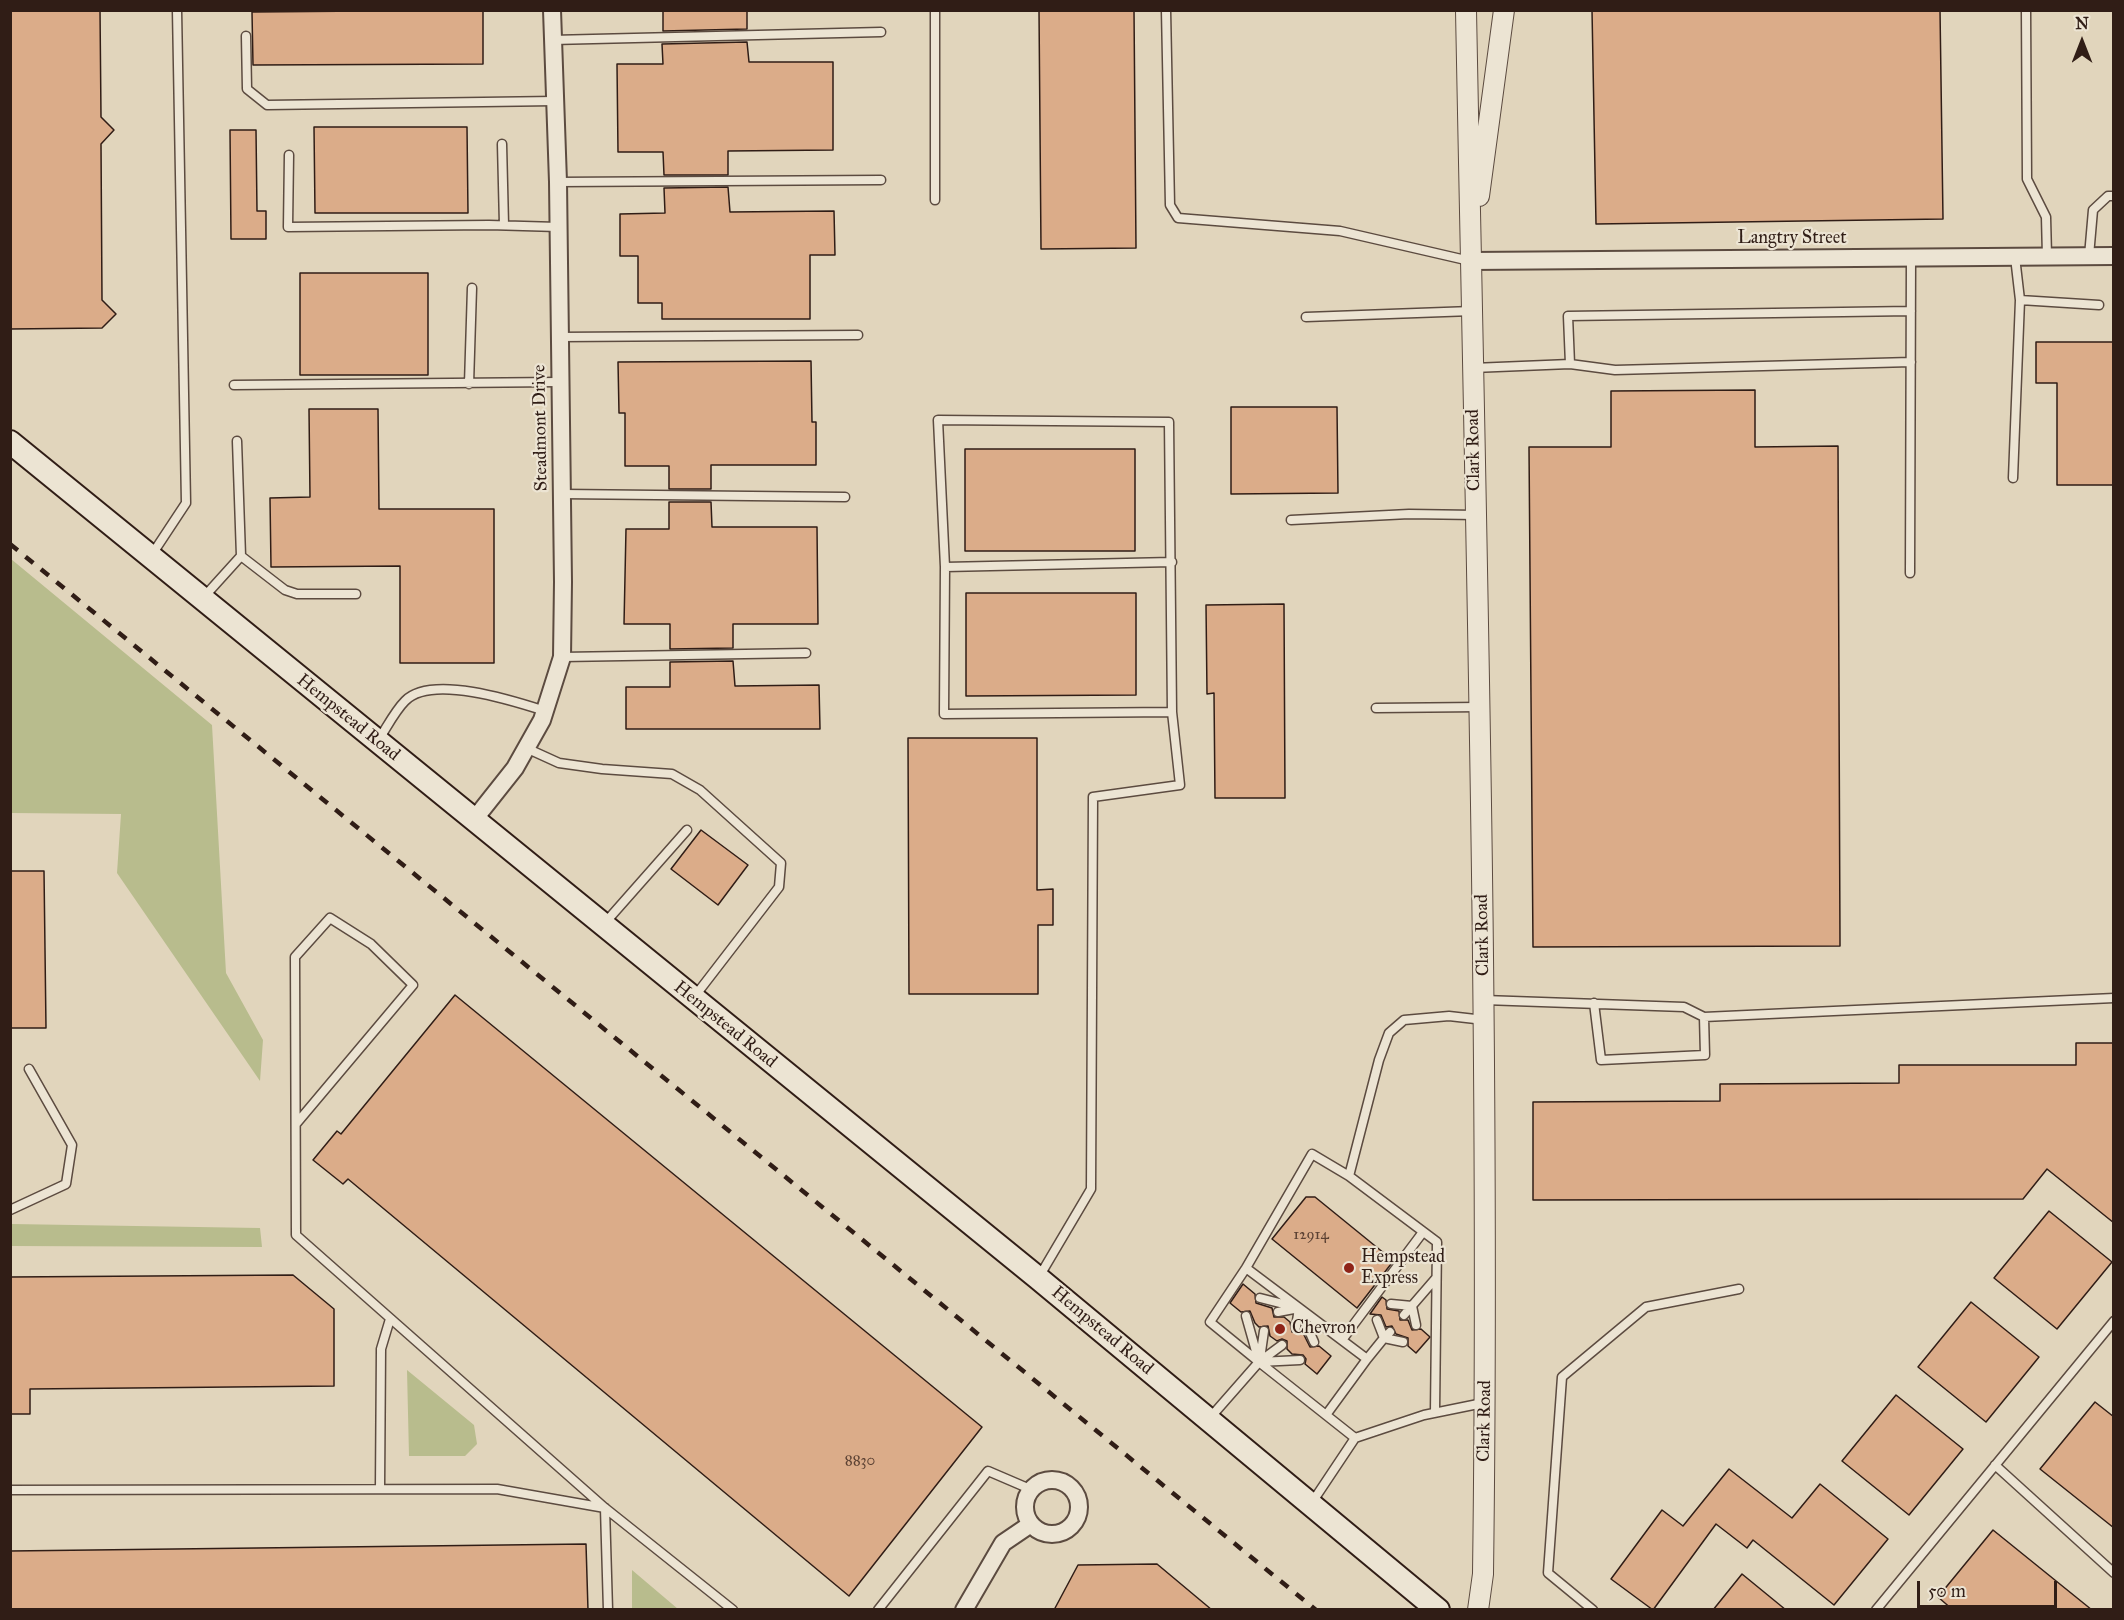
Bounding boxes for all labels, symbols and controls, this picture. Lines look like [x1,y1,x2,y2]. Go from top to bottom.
north arrow [2052,12,2112,72]
text: N [2075,14,2089,33]
street label: Langtry Street [1737,228,1847,250]
street label: Steadmont Drive [529,364,553,492]
street label: Clark Road [1462,409,1486,491]
street label: Hempstead Road [292,670,404,766]
street label: Clark Road [1471,894,1495,976]
street label: Hempstead Road [669,977,781,1073]
house number: 12914 [1293,1226,1329,1244]
place label: Hempstead Express [1361,1247,1445,1290]
marker: Hempstead Express [1342,1261,1356,1275]
street label: Hempstead Road [1047,1282,1157,1380]
place label: Chevron [1292,1318,1356,1340]
marker: Chevron [1273,1322,1287,1336]
street label: Clark Road [1473,1380,1497,1462]
house number: 8830 [845,1452,875,1470]
scale bar [1920,1569,2060,1607]
text: 50 m [1928,1580,1966,1602]

